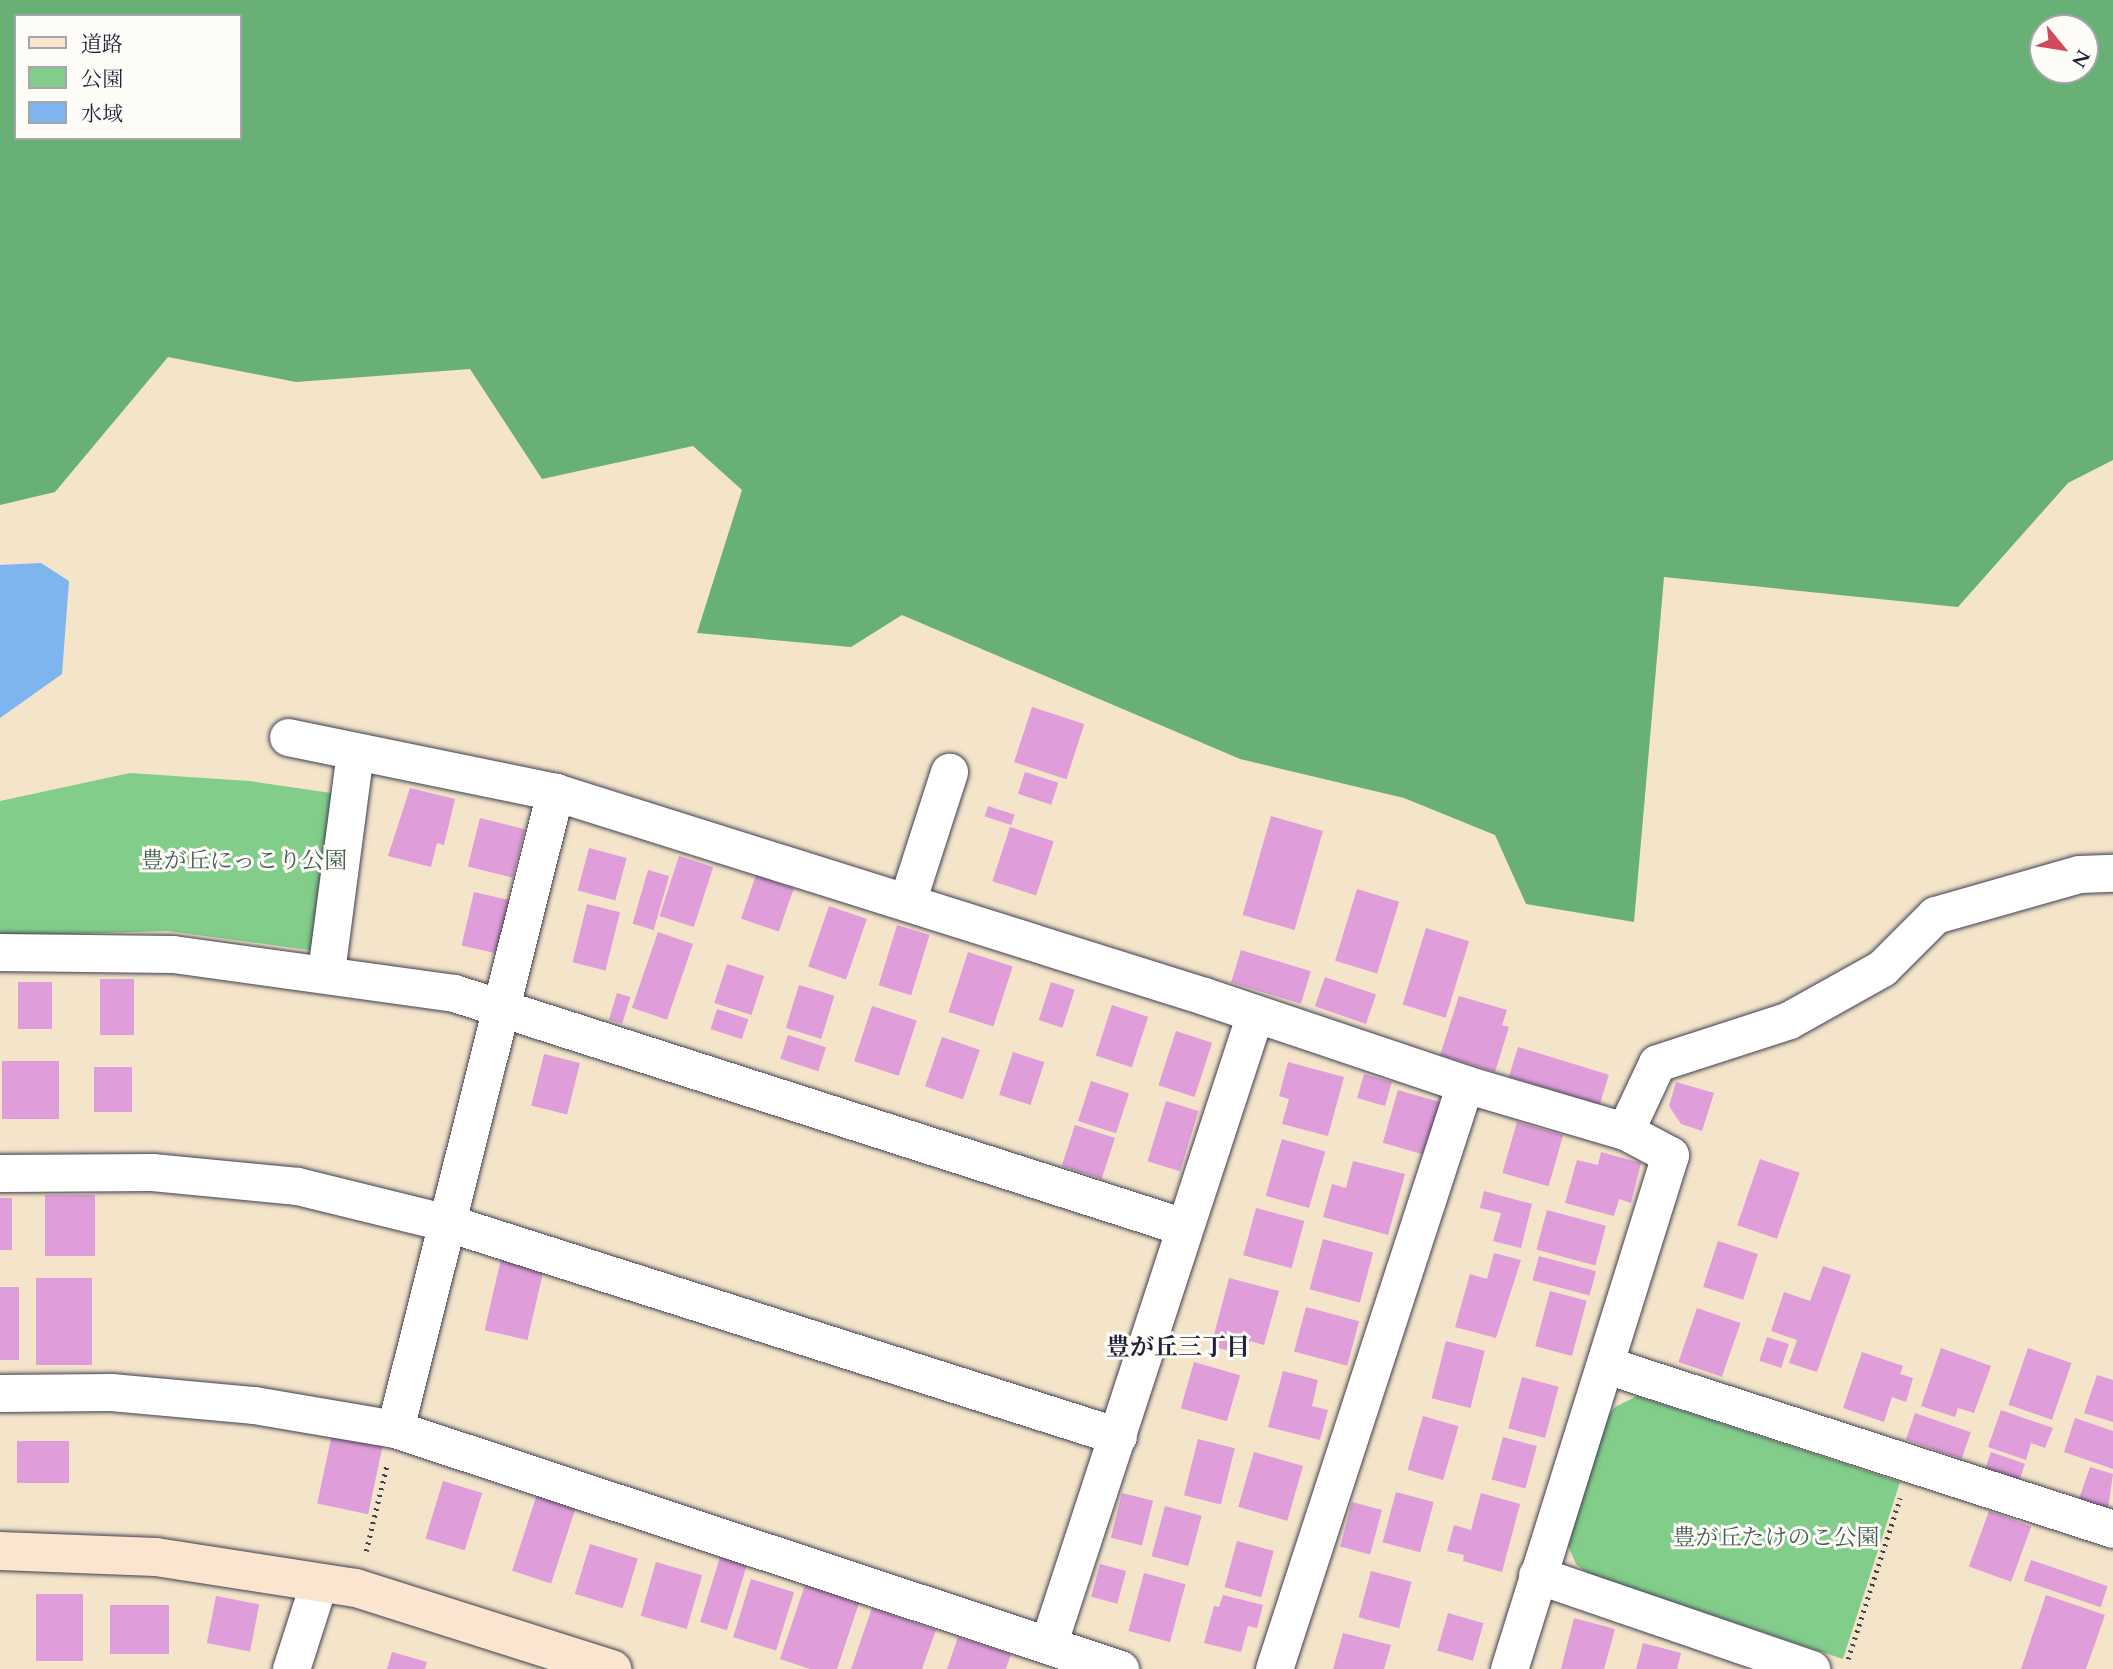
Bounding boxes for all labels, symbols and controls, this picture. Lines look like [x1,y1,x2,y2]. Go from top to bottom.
legend [14,14,242,140]
north arrow [2029,14,2099,84]
text: 道路 [81,30,123,59]
text: N [2065,45,2096,72]
text: 公園 [81,65,123,94]
text: 水域 [81,100,123,129]
park label: 豊が丘にっこり公園 [141,847,347,875]
district label: 豊が丘三丁目 [1106,1334,1250,1362]
park label: 豊が丘たけのこ公園 [1673,1524,1879,1552]

